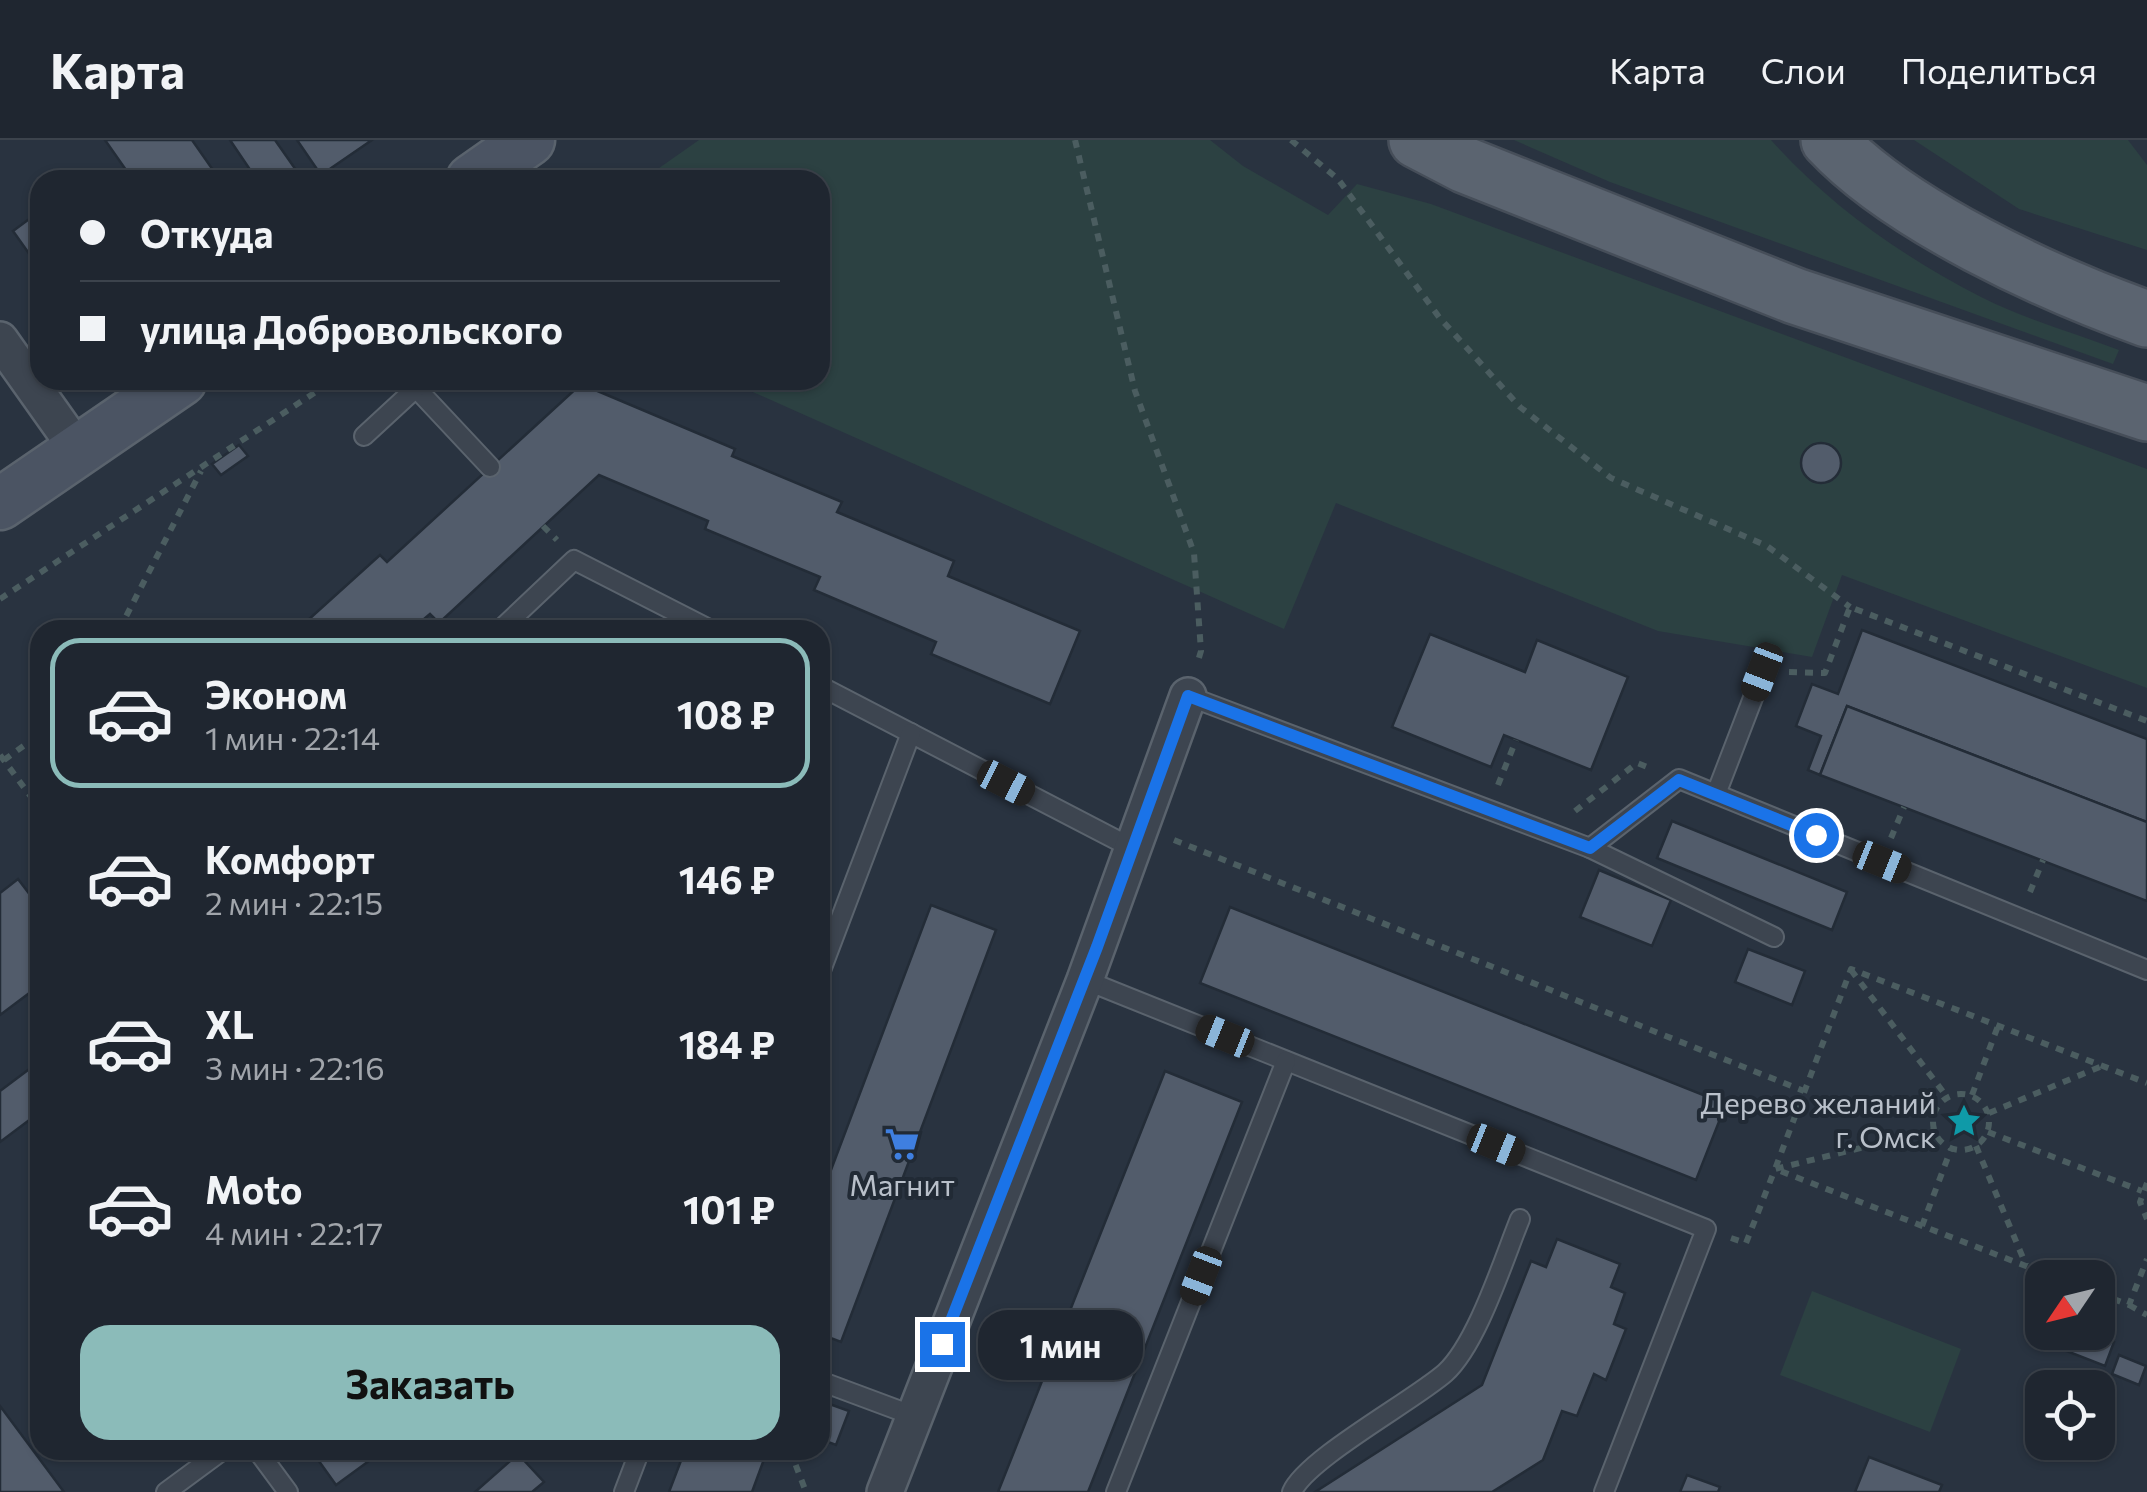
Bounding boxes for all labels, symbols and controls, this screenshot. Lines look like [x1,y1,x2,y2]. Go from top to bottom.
text: Карта [50,40,185,99]
text: Карта [1609,48,1706,91]
text: Слои [1761,48,1846,91]
text: Поделиться [1901,48,2097,91]
text: Откуда [140,209,273,256]
text: улица Добровольского [140,305,563,352]
car [1737,639,1787,705]
icon: car [85,668,175,758]
text: Эконом [205,670,347,717]
text: 108 ₽ [677,690,775,737]
text: 1 мин · 22:14 [205,717,380,757]
car [972,756,1040,810]
route start [1794,813,1839,858]
icon: car [85,833,175,923]
text: Комфорт [205,835,375,882]
car [1849,837,1915,887]
text: 146 ₽ [679,855,775,902]
text: 2 мин · 22:15 [205,882,383,922]
icon: car [85,998,175,1088]
text: XL [205,1000,254,1047]
car [1192,1011,1258,1061]
text: 184 ₽ [679,1020,775,1067]
text: 3 мин · 22:16 [205,1047,385,1087]
place label: Дерево желаний г. Омск [1700,1083,1936,1154]
place icon: Дерево желаний г. Омск [1945,1102,1983,1140]
car [1463,1120,1529,1170]
supermarket icon: Магнит [883,1125,921,1163]
icon: car [85,1163,175,1253]
text: Moto [205,1165,303,1212]
place label: Магнит [849,1165,955,1202]
text: 101 ₽ [683,1185,775,1232]
text: 4 мин · 22:17 [205,1212,383,1252]
car [1176,1243,1226,1309]
north arrow [2025,1260,2115,1350]
map controls [2025,1260,2115,1460]
callout: 1 мин [977,1309,1142,1379]
route end [920,1322,965,1367]
button: Заказать [80,1325,780,1440]
text: 1 мин [1020,1325,1101,1365]
button: locate [2025,1370,2115,1460]

